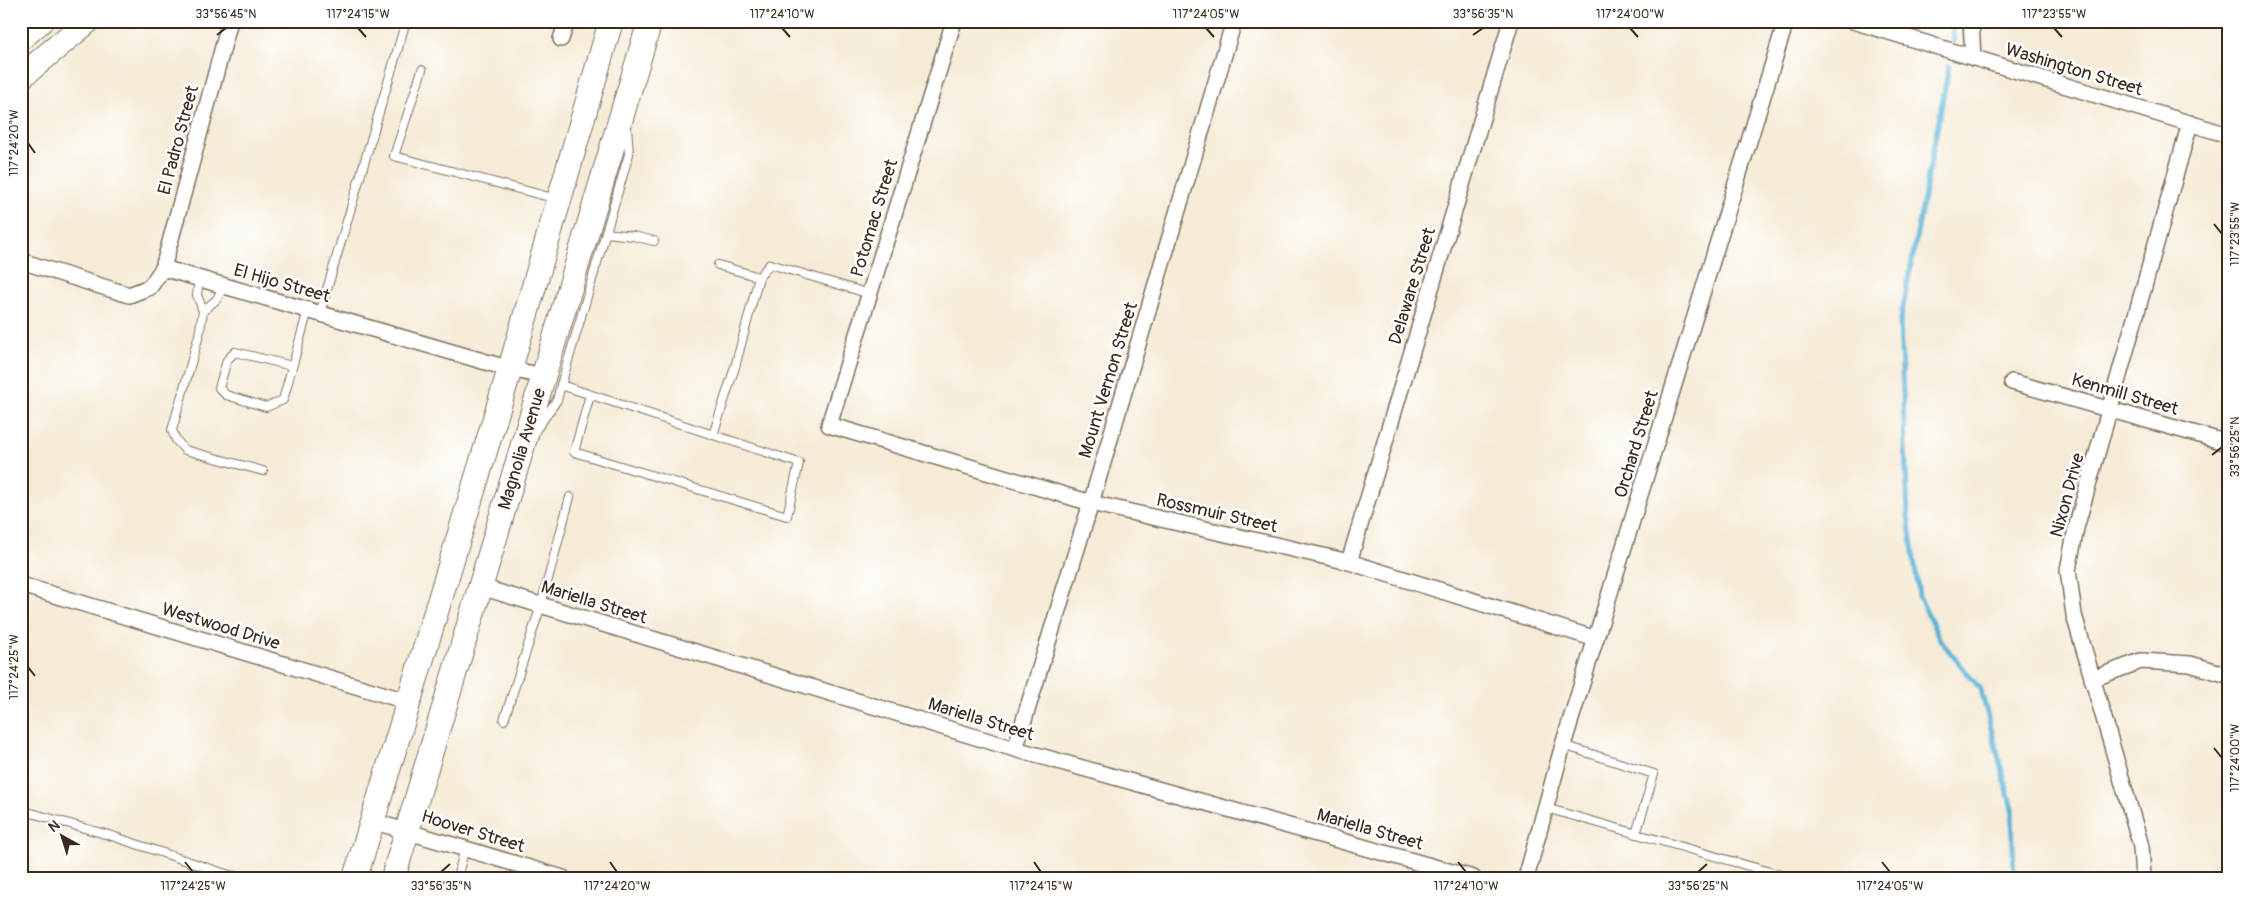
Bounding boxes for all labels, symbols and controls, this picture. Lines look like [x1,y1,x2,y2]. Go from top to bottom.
text: 33°56'45"N [196,7,256,22]
text: 117°24'15"W [326,7,390,22]
text: 117°24'10"W [749,7,815,22]
text: 117°24'05"W [1173,7,1239,22]
text: 33°56'35"N [1453,7,1513,22]
text: 117°24'00"W [1596,7,1664,22]
text: 117°23'55"W [2022,7,2086,22]
street label: Washington Street [2002,38,2146,101]
street label: El Padro Street [153,82,204,197]
text: 117°24'20"W [7,109,22,177]
street label: Potomac Street [846,156,904,280]
text: 117°23'55"W [2228,202,2243,266]
street label: Delaware Street [1384,224,1441,347]
street label: El Hijo Street [231,259,333,308]
street label: Mount Vernon Street [1074,299,1143,461]
street label: Kenmill Street [2069,368,2182,421]
street label: Magnolia Avenue [493,385,551,513]
street label: Orchard Street [1609,387,1664,501]
text: 33°56'25"N [2228,417,2243,477]
street label: Nixon Drive [2045,450,2090,540]
street label: Rossmuir Street [1154,488,1280,539]
street label: Mariella Street [538,575,650,630]
street label: Westwood Drive [159,598,283,655]
text: 117°24'25"W [7,634,22,700]
street label: Mariella Street [925,692,1037,747]
text: 117°24'00"W [2228,724,2243,792]
street label: Mariella Street [1314,803,1426,856]
street label: Hoover Street [418,805,528,858]
north arrow [38,812,88,862]
text: N [45,817,63,836]
text: 117°24'25"W [160,879,226,894]
text: 33°56'35"N [411,879,471,894]
text: 117°24'20"W [583,879,651,894]
text: 117°24'15"W [1009,879,1073,894]
text: 117°24'10"W [1433,879,1499,894]
text: 33°56'25"N [1668,879,1728,894]
text: 117°24'05"W [1857,879,1923,894]

